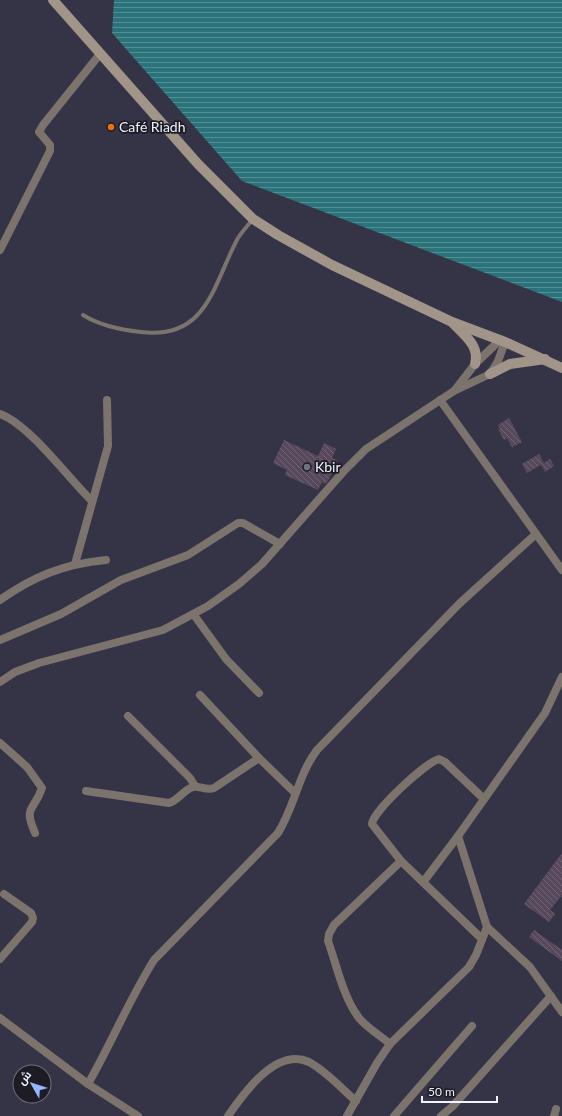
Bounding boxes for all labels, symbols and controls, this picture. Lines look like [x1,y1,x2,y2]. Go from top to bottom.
place label: Café Riadh [119,118,186,135]
marker: Café Riadh [106,122,116,132]
place label: Kbir [315,458,341,475]
marker: Kbir [302,462,312,472]
north arrow [12,1064,52,1104]
text: ش [14,1068,34,1088]
scale bar [422,1078,497,1104]
text: 50 m [428,1084,455,1099]

